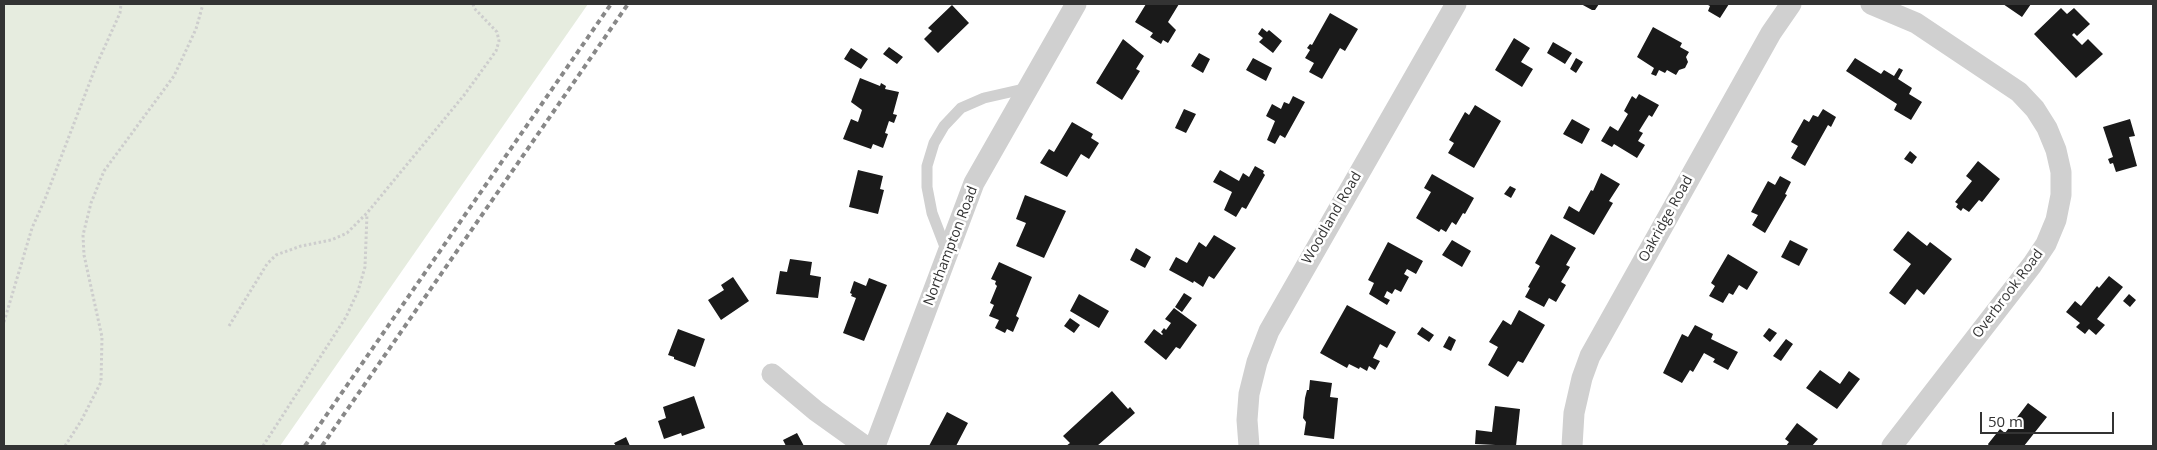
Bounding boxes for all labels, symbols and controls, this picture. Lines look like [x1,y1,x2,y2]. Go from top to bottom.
street label: Woodland Road [1299,169,1365,267]
street label: Oakridge Road [1635,173,1697,265]
street label: Northampton Road [920,184,982,308]
street label: Overbrook Road [1969,246,2047,342]
scale bar [1982,402,2116,434]
text: 50 m [1988,411,2023,431]

